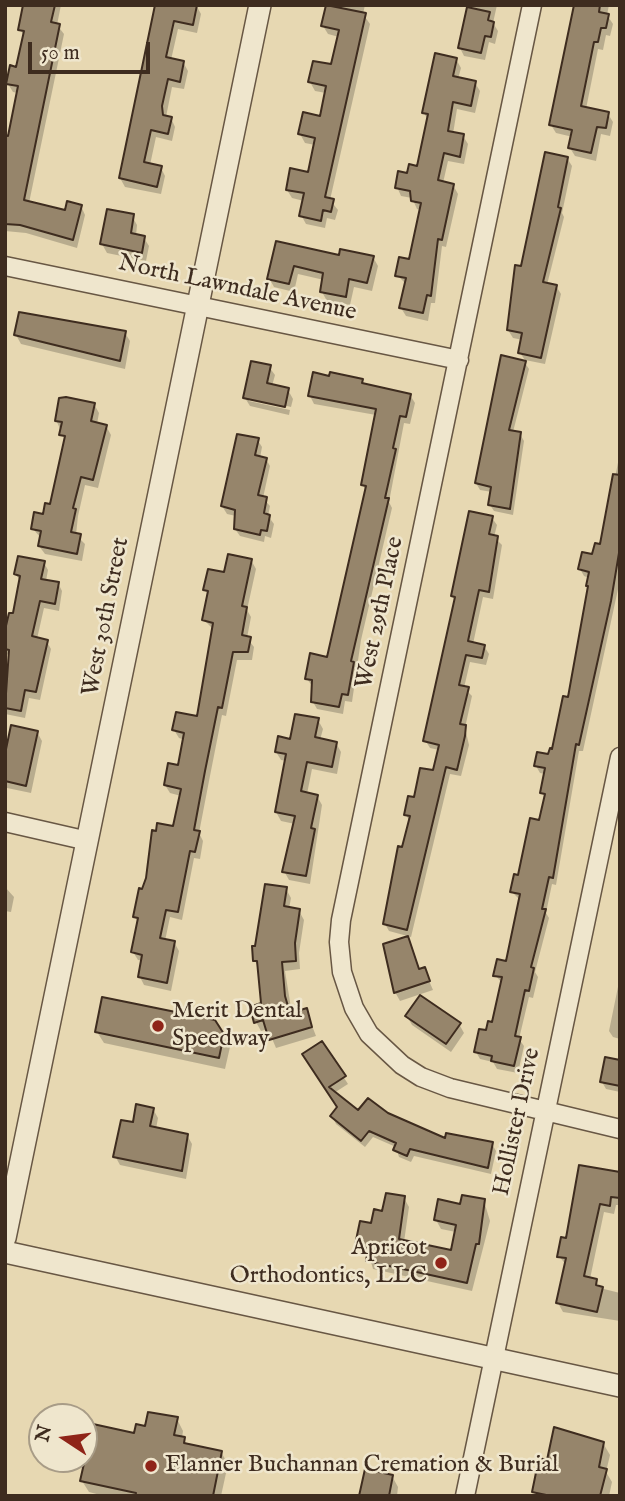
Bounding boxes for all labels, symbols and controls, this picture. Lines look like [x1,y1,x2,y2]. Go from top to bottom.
scale bar [32,28,154,72]
text: 50 m [41,40,80,67]
street label: North Lawndale Avenue [115,250,359,328]
street label: West 29th Place [351,534,411,692]
street label: West 30th Street [77,535,137,699]
place label: Merit Dental Speedway [172,998,302,1054]
marker: Merit Dental Speedway [150,1018,166,1034]
street label: Hollister Drive [488,1046,548,1198]
place label: Apricot Orthodontics, LLC [230,1235,427,1291]
marker: Apricot Orthodontics, LLC [433,1255,449,1271]
north arrow [28,1403,98,1473]
text: N [31,1423,58,1444]
place label: Flanner Buchannan Cremation & Burial [165,1452,559,1480]
marker: Flanner Buchannan Cremation & Burial [143,1458,159,1474]

